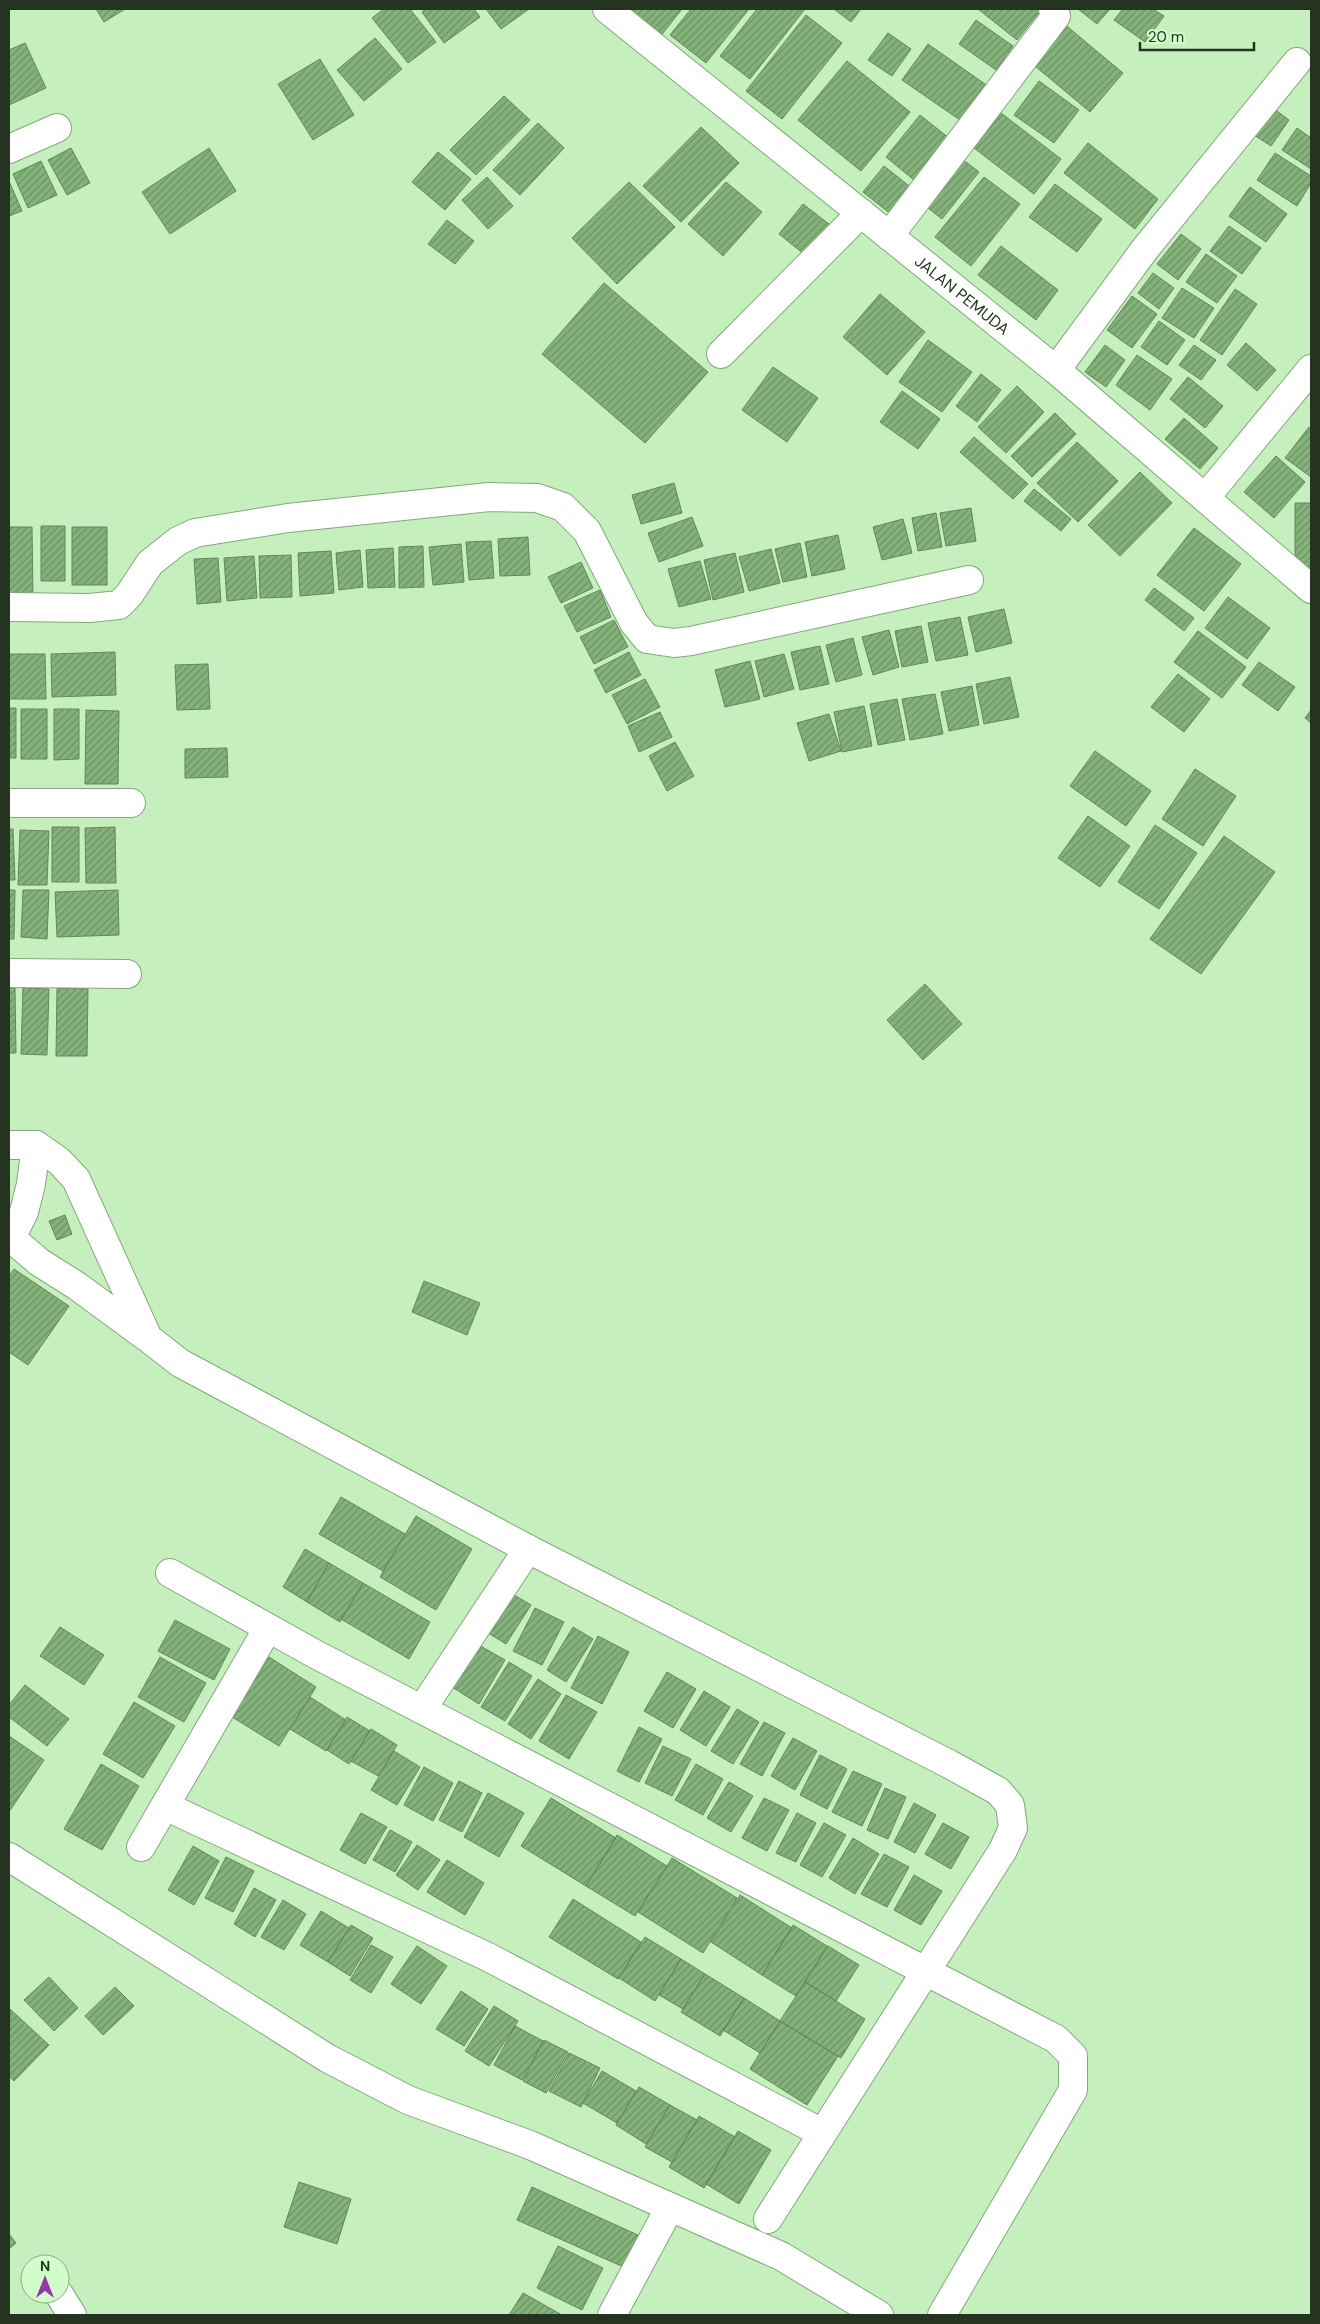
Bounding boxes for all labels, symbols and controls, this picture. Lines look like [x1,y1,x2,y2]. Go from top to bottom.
scale bar [1140,20,1254,52]
text: 20 m [1148,27,1184,47]
street label: JALAN PEMUDA [911,250,1014,339]
north arrow [20,2254,70,2304]
text: N [40,2257,50,2275]

